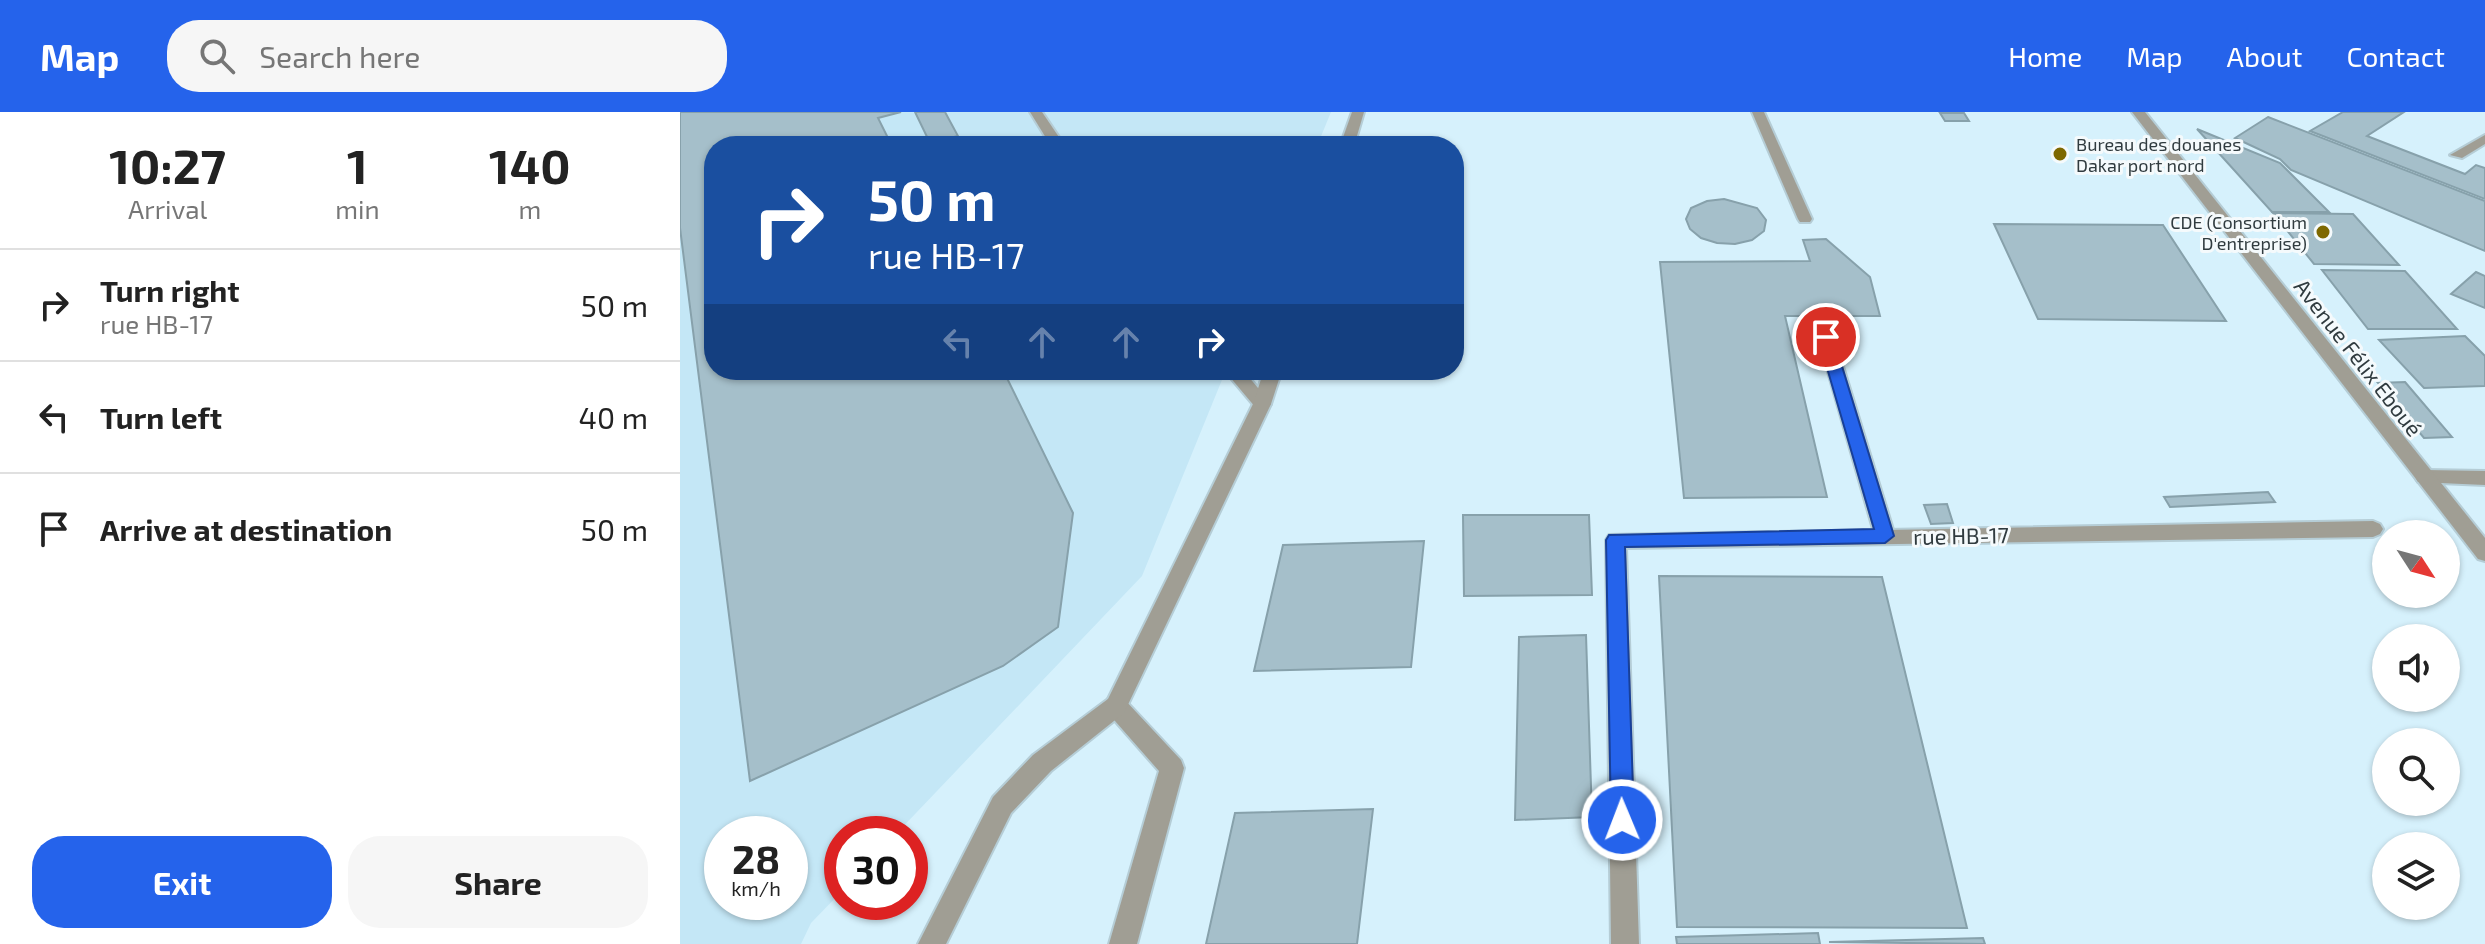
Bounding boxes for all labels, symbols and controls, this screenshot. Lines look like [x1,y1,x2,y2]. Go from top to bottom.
search box [167,20,727,92]
text: Map [40,33,119,79]
icon: search [195,34,239,78]
text: Search here [259,38,420,74]
text: Home [2008,39,2082,73]
text: Map [2126,39,2183,73]
text: About [2227,39,2302,73]
text: Contact [2346,39,2445,73]
place label: Bureau des douanes Dakar port nord [2076,133,2241,176]
text: 10:27 [109,136,226,194]
text: 1 [347,136,368,194]
text: 140 [489,136,571,194]
marker: Bureau des douanes Dakar port nord [2051,145,2069,163]
text: 50 m [868,165,996,232]
icon: right [736,168,840,272]
text: Arrival [128,193,207,224]
text: min [335,193,380,224]
text: m [518,193,541,224]
place label: CDE (Consortium D'entreprise) [2170,211,2307,254]
marker: CDE (Consortium D'entreprise) [2314,223,2332,241]
text: rue HB-17 [868,233,1024,276]
text: Turn right [100,272,240,308]
street label: Avenue Félix Eboué [2290,273,2428,441]
icon: right [32,283,76,327]
text: 50 m [581,287,648,323]
pin [1792,303,1860,371]
text: rue HB-17 [100,308,213,339]
icon: arrive [1804,315,1848,359]
icon: left [936,320,980,364]
icon: ahead [1020,320,1064,364]
icon: ahead [1104,320,1148,364]
icon: right [1188,320,1232,364]
icon: left [32,395,76,439]
text: Turn left [100,399,222,435]
text: 40 m [578,399,648,435]
icon: arrive [32,507,76,551]
text: Arrive at destination [100,511,392,547]
text: 50 m [581,511,648,547]
north arrow [2372,520,2460,608]
map controls [2372,520,2460,920]
street label: rue HB-17 [1913,521,2009,549]
button: sound [2372,624,2460,712]
button: search [2372,728,2460,816]
position arrow [1580,778,1664,862]
speed limit sign: 30 [824,816,928,920]
button: layers [2372,832,2460,920]
text: 28 [732,834,780,882]
button: Exit [32,836,332,928]
button: Share [348,836,648,928]
text: km/h [731,876,781,900]

